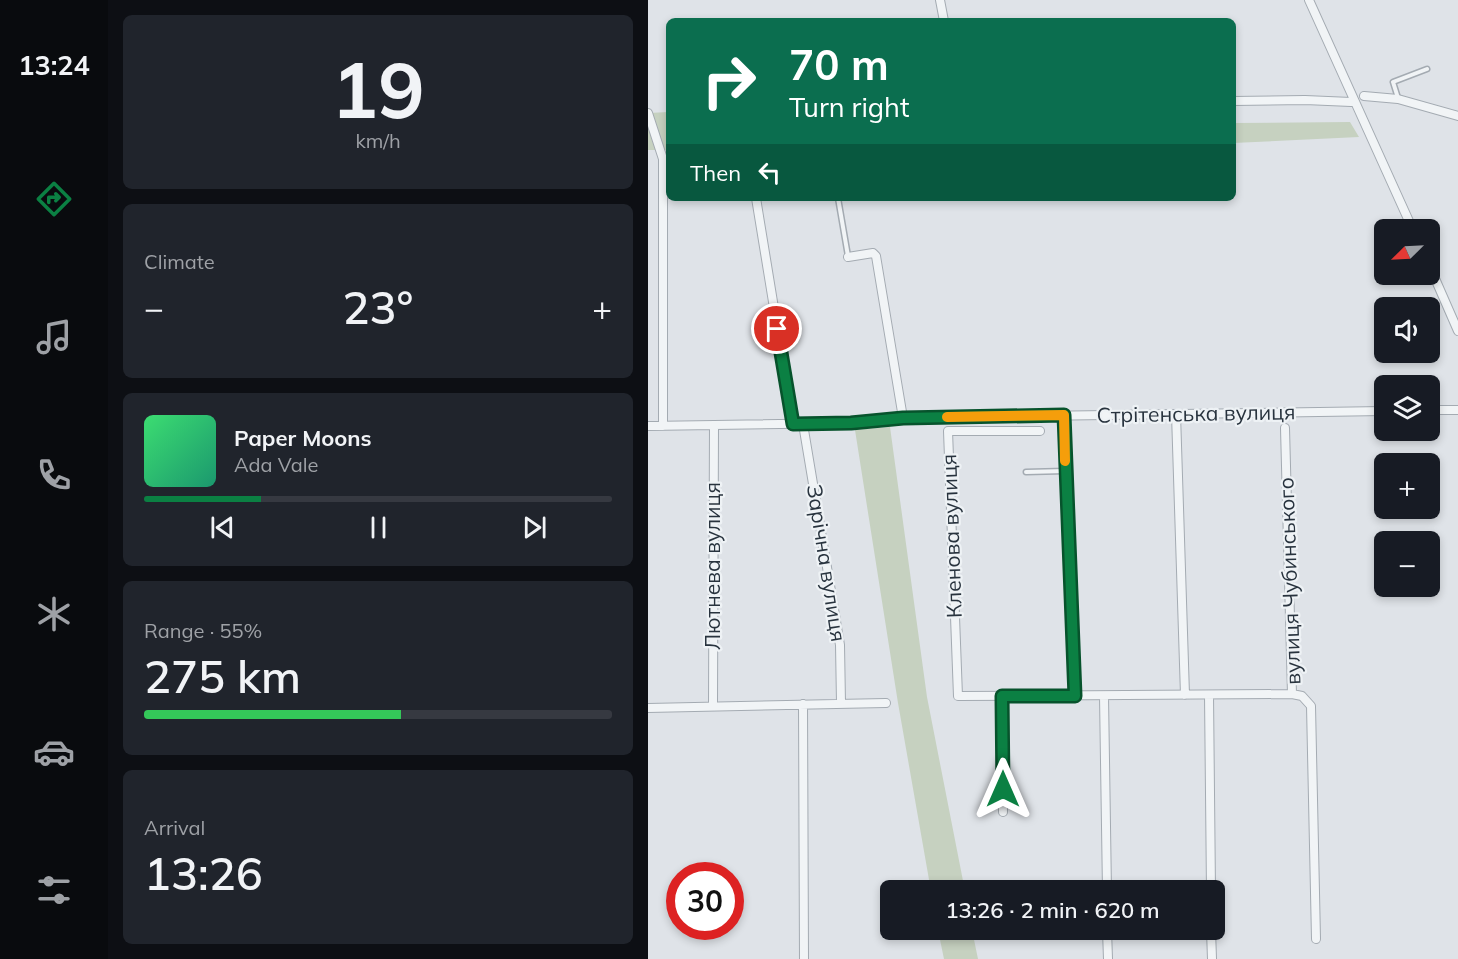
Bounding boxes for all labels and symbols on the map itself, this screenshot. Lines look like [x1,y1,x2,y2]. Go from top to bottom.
north arrow [1374,219,1440,285]
pin [751,303,802,354]
street label: Стрітенська вулиця [1096,398,1296,428]
street label: Кленова вулиця [935,454,967,619]
street label: вулиця Чубинського [1272,477,1306,685]
street label: Лютнева вулиця [699,482,725,650]
street label: Зарічна вулиця [802,482,852,643]
position arrow [971,757,1035,821]
speed limit sign: 30 [666,862,744,940]

